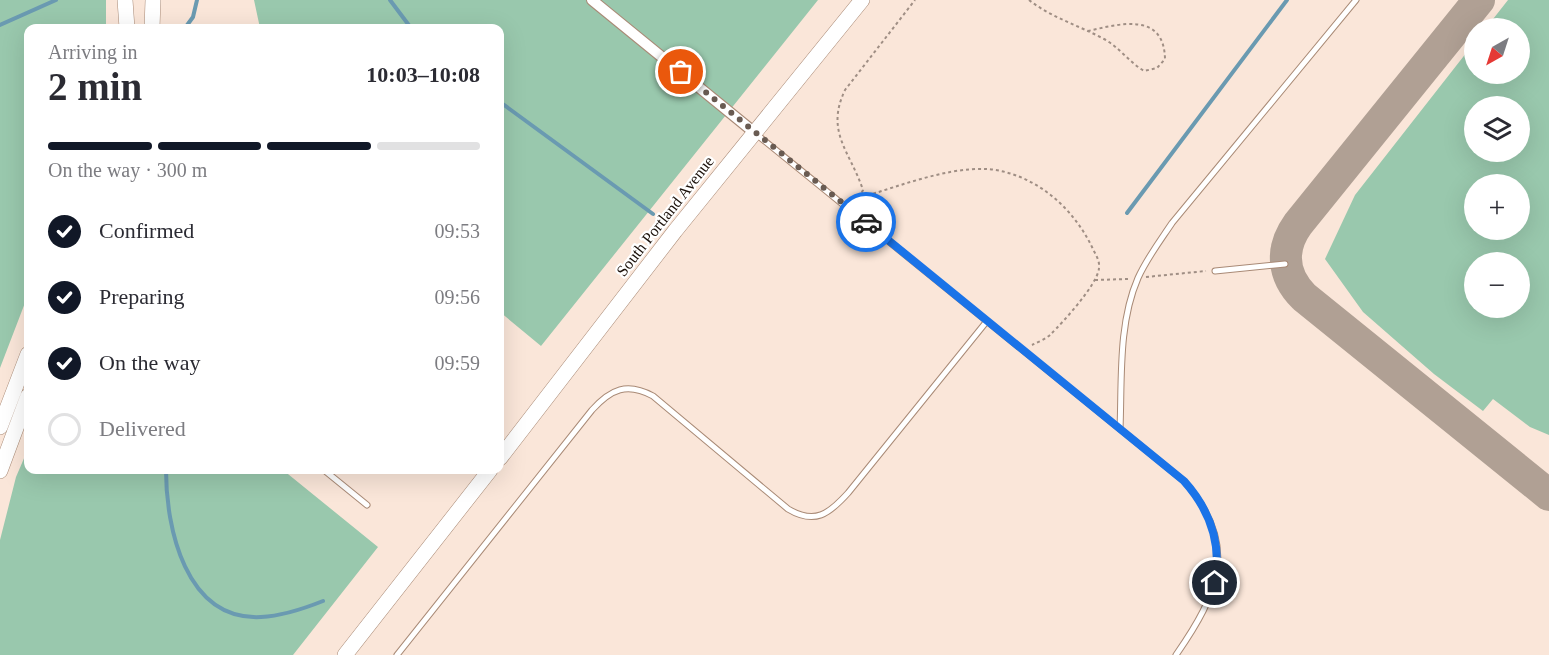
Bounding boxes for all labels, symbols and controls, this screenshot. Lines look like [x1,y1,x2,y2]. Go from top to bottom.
north arrow [1464,18,1530,84]
map controls [1464,18,1530,318]
text: Arriving in [48,41,137,63]
pin [655,46,706,97]
icon: bag [664,55,697,88]
text: 10:03–10:08 [366,62,480,87]
text: 2 min [48,65,142,108]
button: layers [1464,96,1530,162]
street label: South Portland Avenue [613,153,717,279]
text: On the way · 300 m [48,159,207,181]
button: + [1464,174,1530,240]
courier [836,192,896,252]
icon: car [850,206,883,239]
icon: check [48,215,81,248]
text: Confirmed [99,218,194,243]
text: 09:53 [434,220,480,242]
button: − [1464,252,1530,318]
icon: check [48,281,81,314]
text: Preparing [99,284,185,309]
text: 09:56 [434,286,480,308]
icon: check [48,347,81,380]
text: On the way [99,350,200,375]
text: 09:59 [434,352,480,374]
text: Delivered [99,416,186,441]
pin [1189,557,1240,608]
icon: home [1198,566,1231,599]

